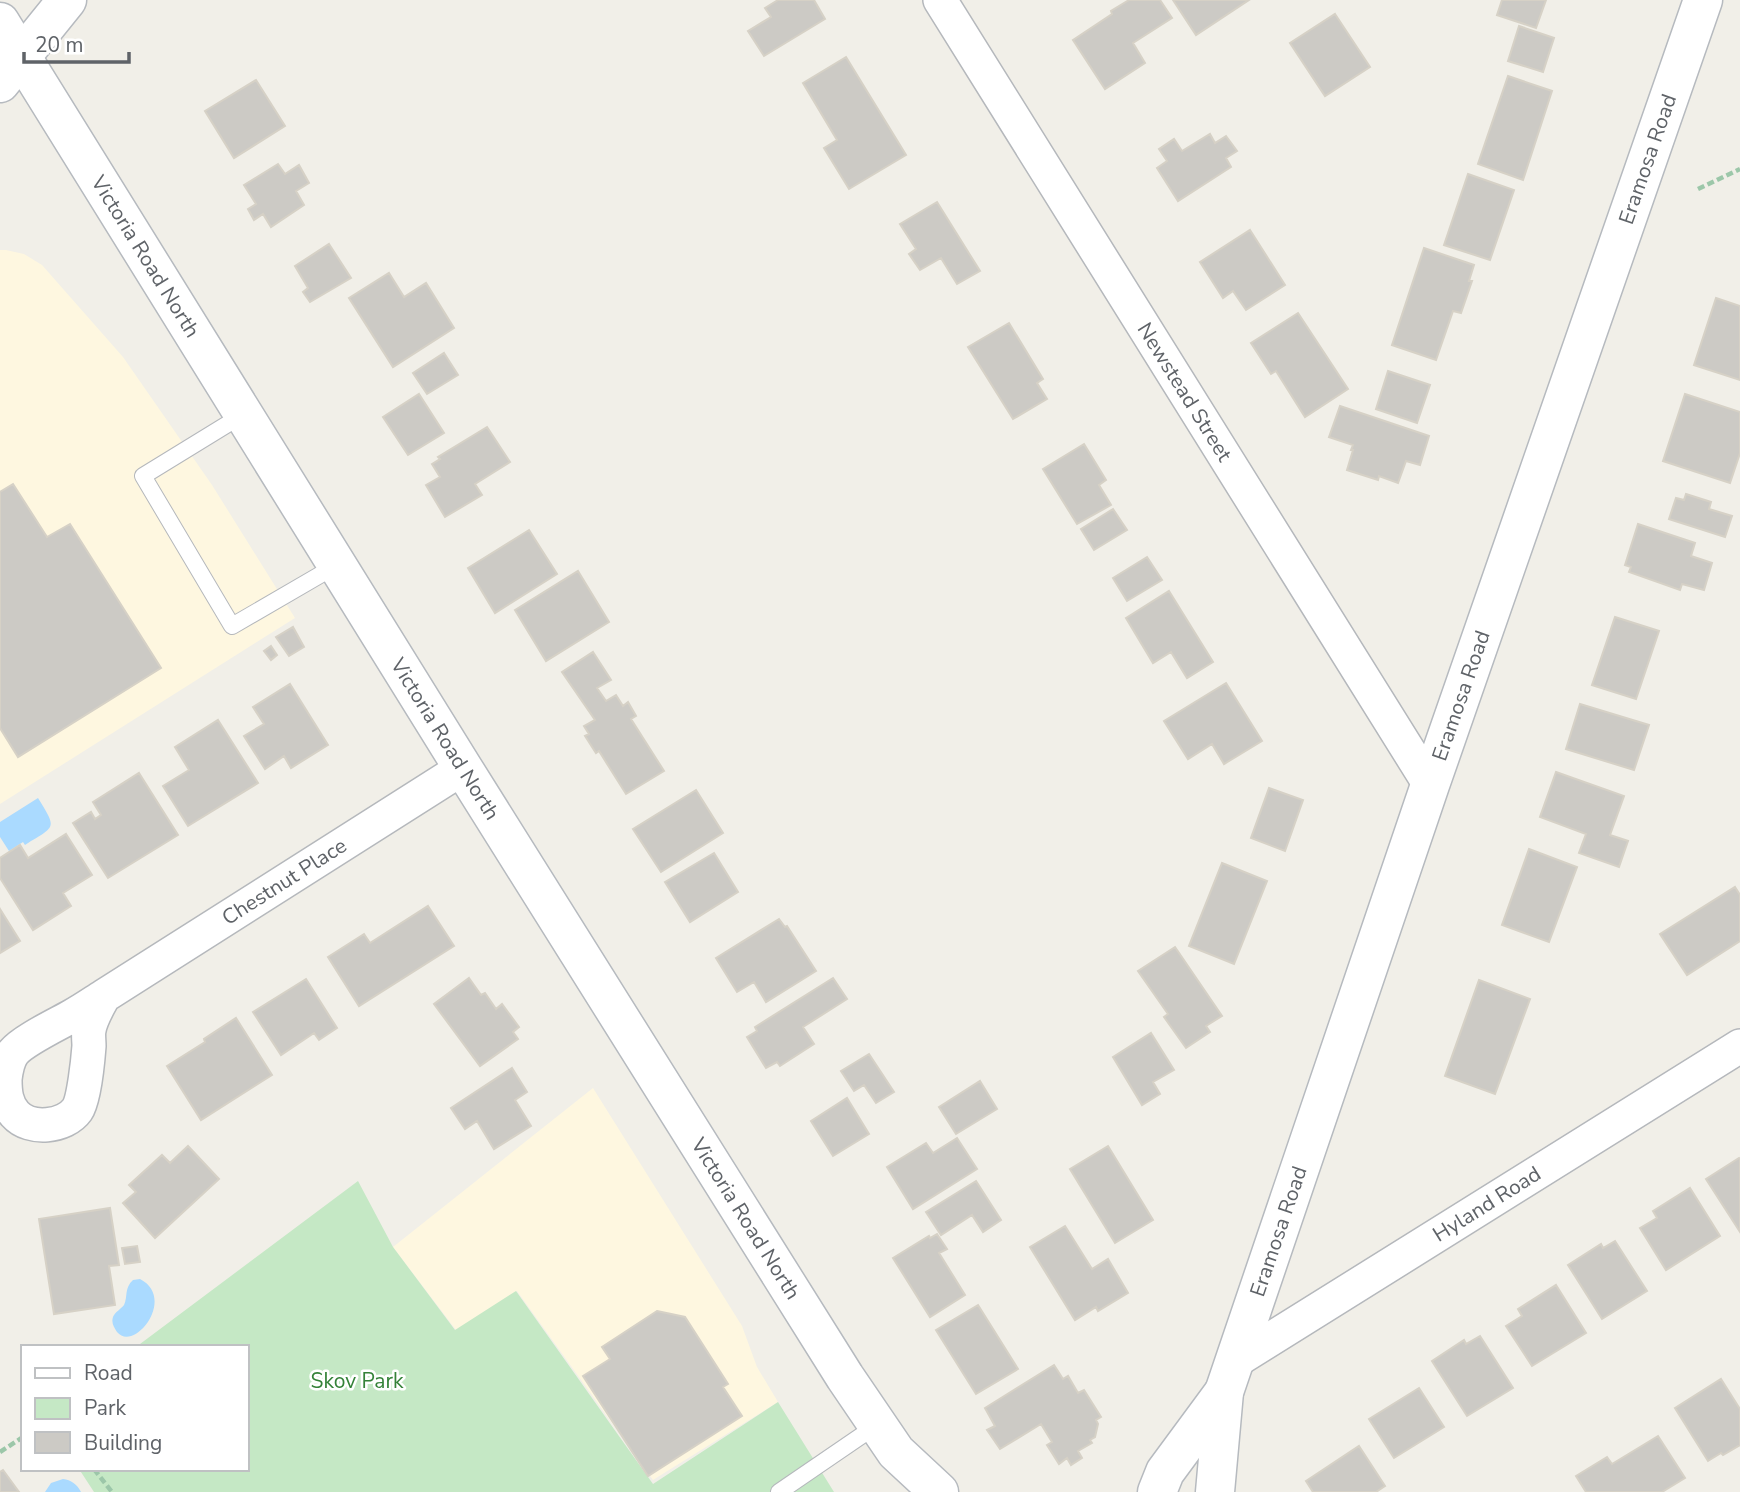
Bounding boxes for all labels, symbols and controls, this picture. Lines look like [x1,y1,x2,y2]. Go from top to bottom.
scale bar [24,21,130,65]
text: 20 m [35,31,84,59]
street label: Eramosa Road [1612,90,1683,228]
street label: Victoria Road North [84,169,206,343]
street label: Newstead Street [1131,317,1239,467]
street label: Eramosa Road [1426,627,1497,764]
street label: Victoria Road North [384,652,506,825]
street label: Chestnut Place [217,832,352,932]
street label: Victoria Road North [684,1132,807,1305]
street label: Hyland Road [1427,1160,1546,1249]
street label: Eramosa Road [1243,1162,1314,1300]
legend [21,1345,248,1471]
text: Road [84,1359,133,1387]
park label: Skov Park [311,1367,404,1395]
text: Park [84,1394,126,1422]
text: Building [84,1429,162,1457]

